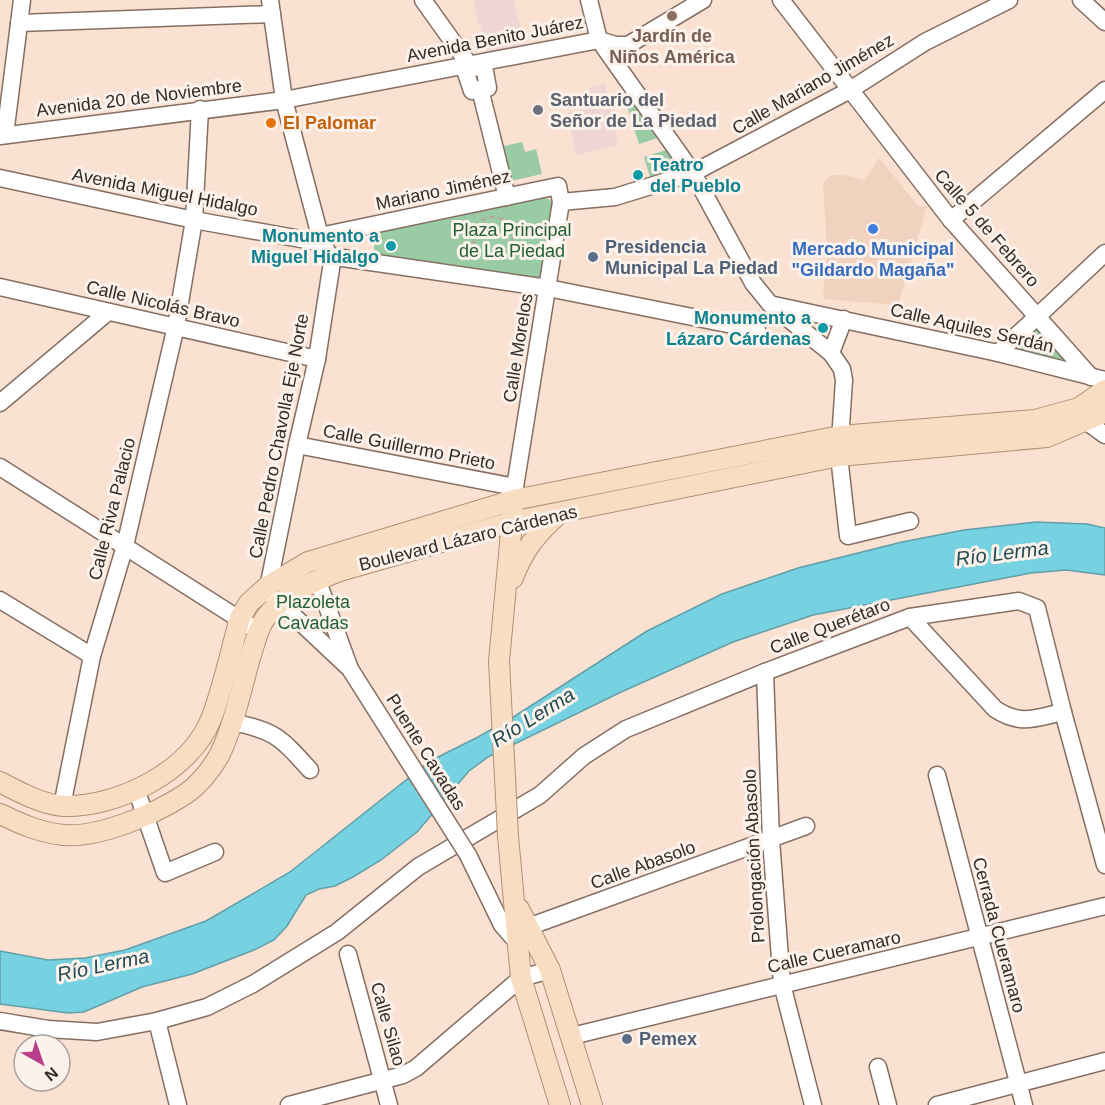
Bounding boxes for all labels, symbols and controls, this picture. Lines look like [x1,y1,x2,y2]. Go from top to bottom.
marker: Jardín de Niños América [665,9,679,23]
street label: Avenida Benito Juárez [405,12,585,66]
place label: Jardín de Niños América [609,26,736,67]
street label: Calle Mariano Jiménez [729,30,897,138]
street label: Avenida 20 de Noviembre [35,75,243,121]
place label: Santuario del Señor de La Piedad [550,90,717,131]
marker: Santuario del Señor de La Piedad [531,103,545,117]
place label: El Palomar [283,113,376,133]
marker: El Palomar [264,116,278,130]
place label: Teatro del Pueblo [650,155,741,196]
street label: Avenida Miguel Hidalgo [70,164,260,220]
street label: Calle 5 de Febrero [931,165,1043,291]
street label: Mariano Jiménez [374,166,512,214]
marker: Teatro del Pueblo [631,168,645,182]
park label: Plaza Principal de La Piedad [452,220,572,261]
marker: Mercado Municipal "Gildardo Magaña" [866,222,880,236]
place label: Monumento a Miguel Hidalgo [251,226,380,267]
place label: Presidencia Municipal La Piedad [605,237,778,278]
marker: Monumento a Miguel Hidalgo [384,239,398,253]
place label: Mercado Municipal "Gildardo Magaña" [791,239,955,280]
marker: Presidencia Municipal La Piedad [586,250,600,264]
street label: Calle Nicolás Bravo [84,277,242,331]
street label: Calle Morelos [500,292,536,404]
street label: Calle Aquiles Serdán [888,299,1056,357]
place label: Monumento a Lázaro Cárdenas [666,308,812,349]
street label: Calle Pedro Chavolla Eje Norte [245,312,313,560]
marker: Monumento a Lázaro Cárdenas [816,321,830,335]
street label: Calle Guillermo Prieto [321,420,497,474]
street label: Calle Riva Palacio [85,436,139,582]
street label: Boulevard Lázaro Cárdenas [357,501,579,575]
water label: Río Lerma [954,536,1050,570]
park label: Plazoleta Cavadas [276,592,351,633]
street label: Calle Querétaro [767,594,893,658]
water label: Río Lerma [488,683,578,751]
street label: Puente Cavadas [382,690,470,814]
street label: Prolongación Abasolo [739,769,769,943]
street label: Calle Abasolo [588,837,698,893]
street label: Cerrada Cueramaro [969,855,1029,1015]
street label: Calle Cueramaro [765,927,903,977]
water label: Río Lerma [55,945,151,985]
street label: Calle Silao [367,980,409,1068]
place label: Pemex [639,1029,697,1049]
marker: Pemex [620,1032,634,1046]
north arrow [12,1033,72,1093]
text: N [41,1064,61,1084]

